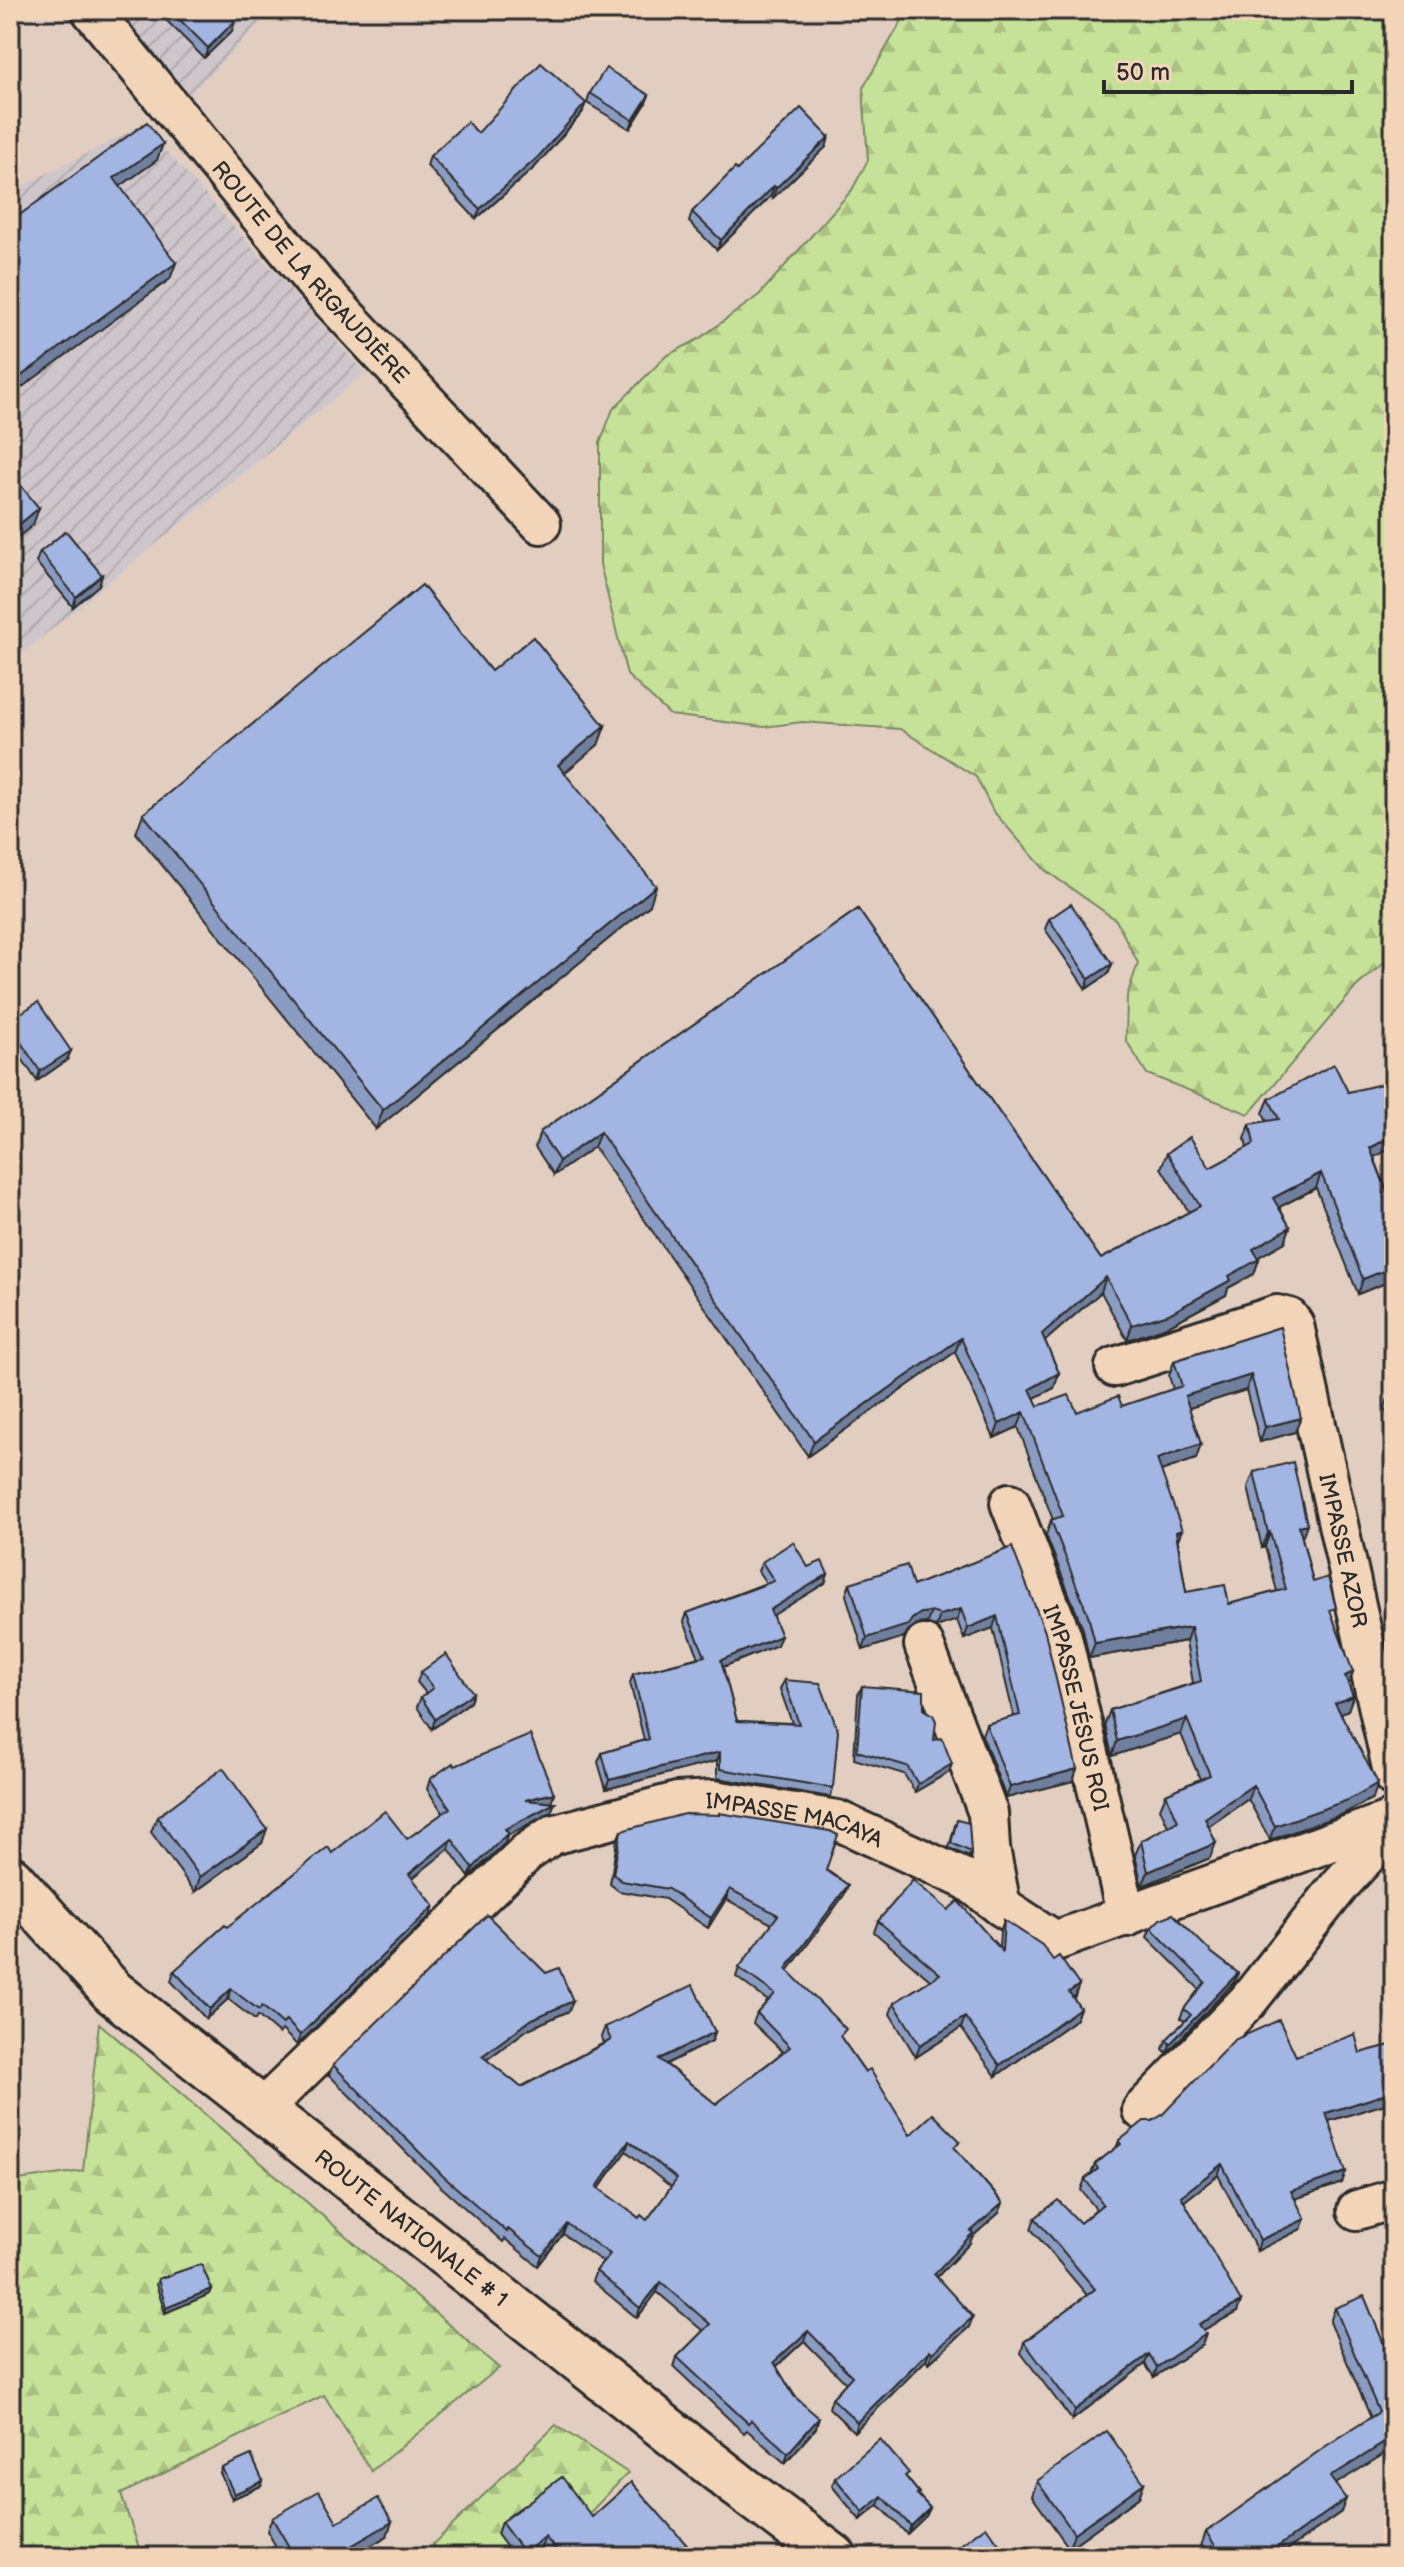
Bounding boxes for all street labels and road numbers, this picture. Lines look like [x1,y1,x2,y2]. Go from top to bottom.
street label: ROUTE DE LA RIGAUDIÈRE [205,156,414,390]
street label: IMPASSE AZOR [1312,1471,1373,1630]
street label: IMPASSE JÉSUS ROI [1036,1601,1114,1814]
street label: IMPASSE MACAYA [705,1788,887,1854]
street label: ROUTE NATIONALE # 1 [309,2144,513,2313]

